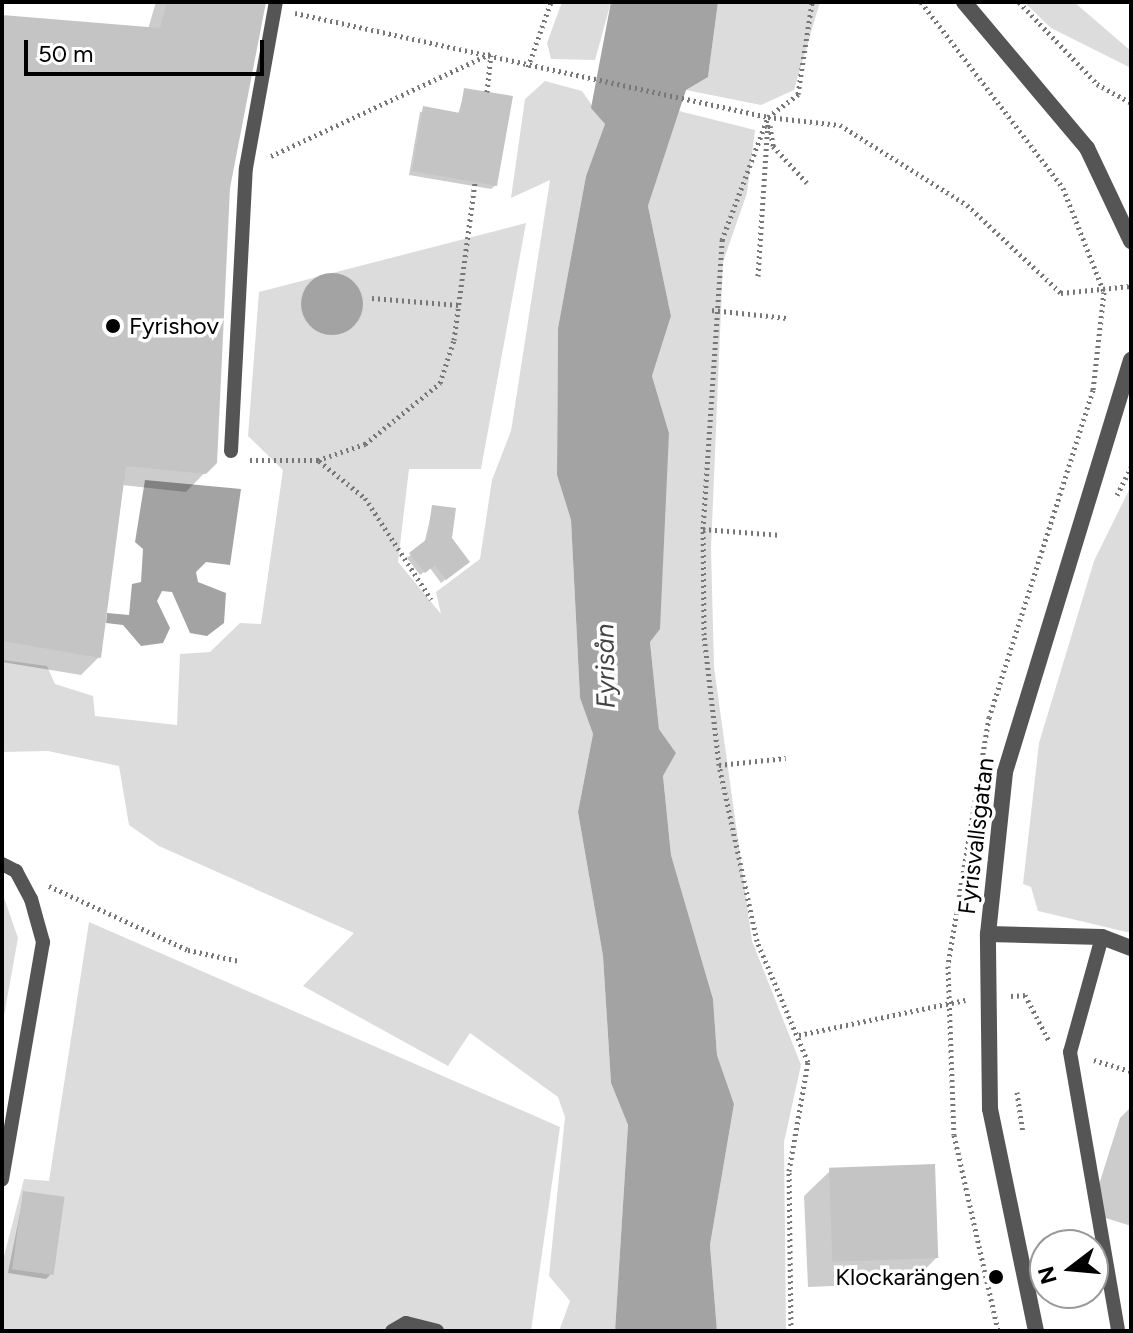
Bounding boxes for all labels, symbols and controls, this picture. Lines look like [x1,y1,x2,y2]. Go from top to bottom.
scale bar [28,24,268,74]
text: 50 m [38,39,94,68]
place label: Fyrishov [129,312,219,340]
marker: Fyrishov [104,317,122,335]
water label: Fyrisån [590,623,622,709]
street label: Fyrisvallsgatan [952,756,1000,916]
north arrow [1029,1229,1109,1309]
place label: Klockarängen [835,1263,980,1291]
text: N [1032,1263,1063,1287]
marker: Klockarängen [987,1268,1005,1286]

